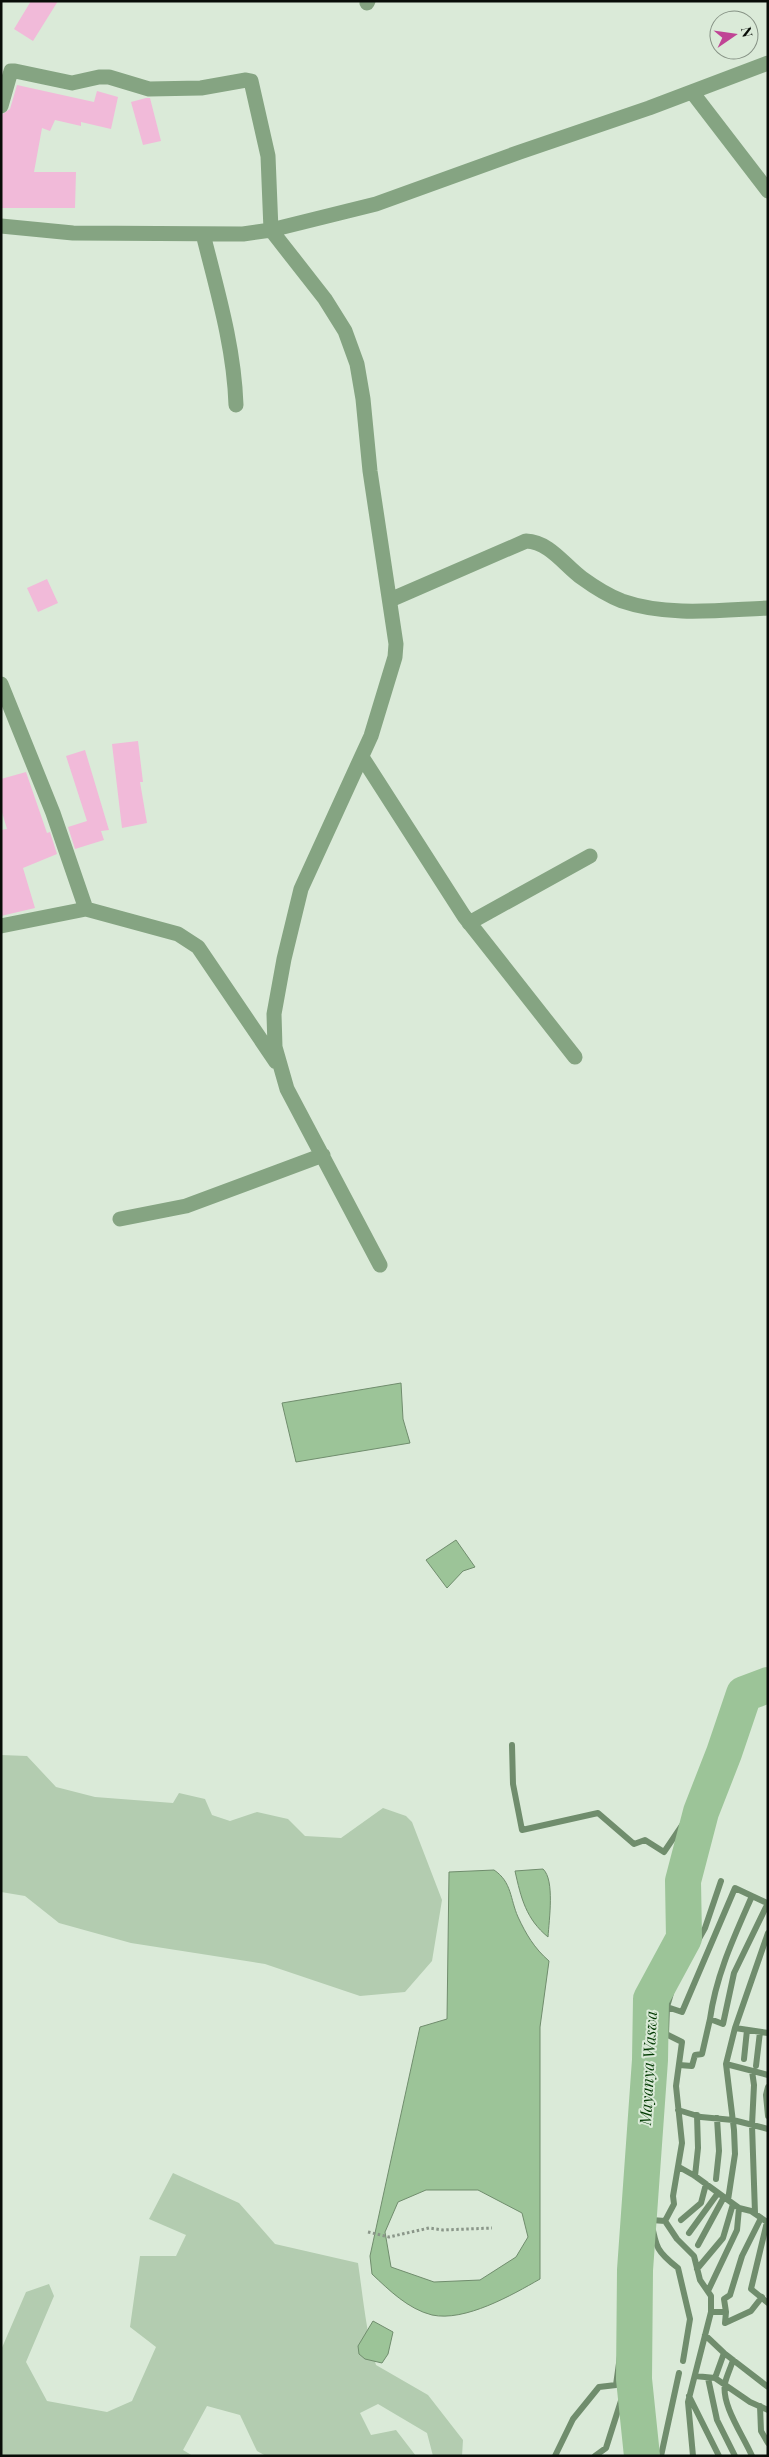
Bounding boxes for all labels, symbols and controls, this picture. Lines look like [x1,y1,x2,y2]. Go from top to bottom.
north arrow [709,10,759,60]
text: N [737,25,758,39]
water label: Mayanya Waswa [634,2010,661,2127]

